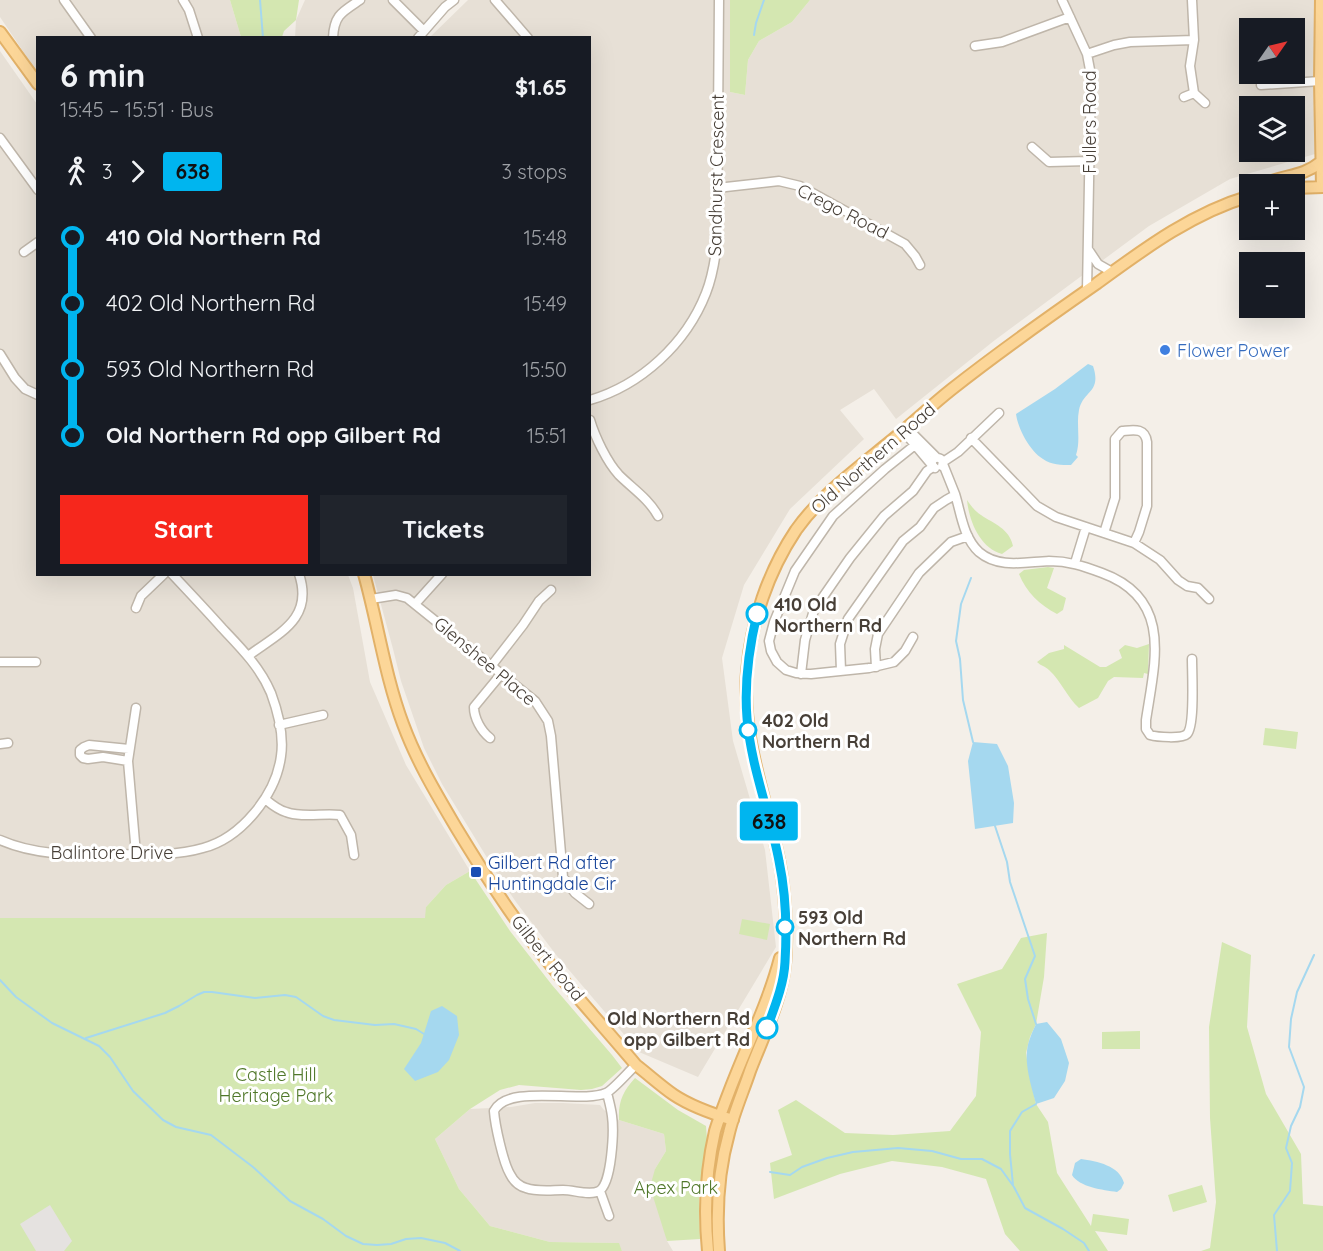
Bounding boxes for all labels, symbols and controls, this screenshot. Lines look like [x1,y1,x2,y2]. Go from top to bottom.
north arrow [1239,18,1305,84]
map controls [1239,18,1305,318]
text: 6 min [60,54,145,95]
street label: Fullers Road [1078,70,1101,174]
text: $1.65 [515,73,567,101]
street label: Sandhurst Crescent [703,94,729,256]
button: layers [1239,96,1305,162]
text: 15:45 – 15:51 · Bus [60,97,214,122]
icon: walk [60,155,93,188]
icon: forward [121,155,154,188]
text: 638 [175,158,210,184]
text: 3 [102,159,112,184]
text: 3 stops [501,159,567,184]
button: + [1239,174,1305,240]
street label: Crego Road [793,178,893,244]
text: 410 Old Northern Rd [106,223,321,251]
text: 15:48 [524,225,567,250]
button: − [1239,252,1305,318]
text: 402 Old Northern Rd [106,289,315,317]
text: 15:49 [524,291,567,316]
place label: Flower Power [1177,339,1290,362]
marker: Flower Power [1158,343,1172,357]
text: 593 Old Northern Rd [106,355,314,383]
text: 15:50 [522,357,567,382]
street label: Old Northern Road [806,398,940,518]
text: Old Northern Rd opp Gilbert Rd [106,421,441,449]
text: 15:51 [527,423,567,448]
button: Start [60,495,308,564]
button: Tickets [320,495,567,564]
place label: 410 Old Northern Rd [774,593,882,637]
marker: 410 Old Northern Rd [746,603,768,625]
street label: Glenshee Place [429,612,541,710]
place label: 402 Old Northern Rd [762,709,870,753]
marker: 402 Old Northern Rd [739,721,757,739]
line badge: 638 [734,802,804,840]
text: 638 [752,808,786,834]
street label: Balintore Drive [51,841,173,864]
place label: Gilbert Rd after Huntingdale Cir [488,851,616,895]
marker: Gilbert Rd after Huntingdale Cir [469,865,483,879]
place label: 593 Old Northern Rd [798,906,906,950]
street label: Gilbert Road [506,910,590,1006]
marker: 593 Old Northern Rd [776,918,794,936]
place label: Old Northern Rd opp Gilbert Rd [607,1007,750,1051]
marker: Old Northern Rd opp Gilbert Rd [756,1017,778,1039]
park label: Castle Hill Heritage Park [219,1063,333,1107]
park label: Apex Park [634,1176,718,1199]

